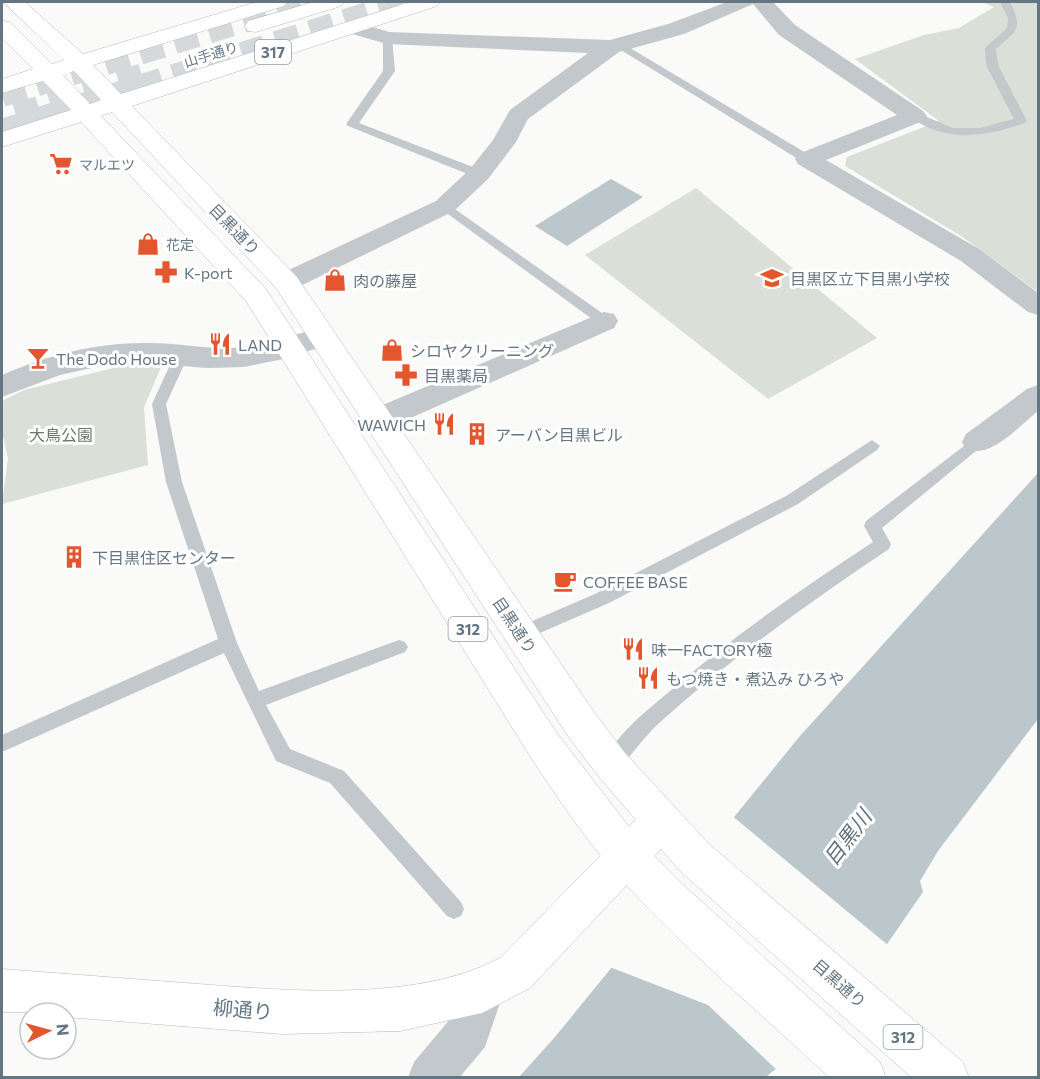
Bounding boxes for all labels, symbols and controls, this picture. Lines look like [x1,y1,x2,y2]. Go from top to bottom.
street label: 山手通り [182,38,240,70]
road number: 317 [255,40,291,64]
supermarket icon: マルエツ [48,151,74,177]
place label: マルエツ [79,156,135,173]
street label: 目黒通り [206,199,264,259]
shop icon: 花定 [135,231,161,257]
place label: 花定 [166,236,194,253]
pharmacy icon: K-port [153,259,179,285]
place label: K-port [184,263,233,282]
school or university icon: 目黒区立下目黒小学校 [759,265,785,291]
shop icon: 肉の藤屋 [322,267,348,293]
place label: 目黒区立下目黒小学校 [790,269,950,288]
place label: 肉の藤屋 [353,271,417,290]
restaurant icon: LAND [207,331,233,357]
place label: LAND [238,335,282,354]
shop icon: シロヤクリーニング [379,337,405,363]
place label: シロヤクリーニング [410,341,554,360]
bar icon: The Dodo House [25,345,51,371]
place label: The Dodo House [56,349,176,368]
pharmacy icon: 目黒薬局 [393,362,419,388]
place label: 目黒薬局 [424,366,488,385]
restaurant icon: WAWICH [431,411,457,437]
place label: WAWICH [357,415,426,434]
building icon: アーバン目黒ビル [464,421,490,447]
park label: 大鳥公園 [29,425,93,444]
place label: アーバン目黒ビル [495,425,623,444]
building icon: 下目黒住区センター [61,544,87,570]
place label: 下目黒住区センター [92,548,236,567]
cafe icon: COFFEE BASE [552,568,578,594]
place label: COFFEE BASE [583,572,688,591]
street label: 目黒通り [489,593,541,657]
road number: 312 [448,617,488,641]
restaurant icon: 味一FACTORY極 [620,636,646,662]
place label: 味一FACTORY極 [651,640,773,659]
restaurant icon: もつ焼き・煮込み ひろや [635,665,661,691]
place label: もつ焼き・煮込み ひろや [666,669,844,688]
water label: 目黒川 [818,803,877,870]
street label: 目黒通り [810,955,870,1011]
street label: 柳通り [212,994,274,1024]
north arrow [18,1001,78,1061]
text: N [53,1023,73,1036]
road number: 312 [884,1025,922,1049]

